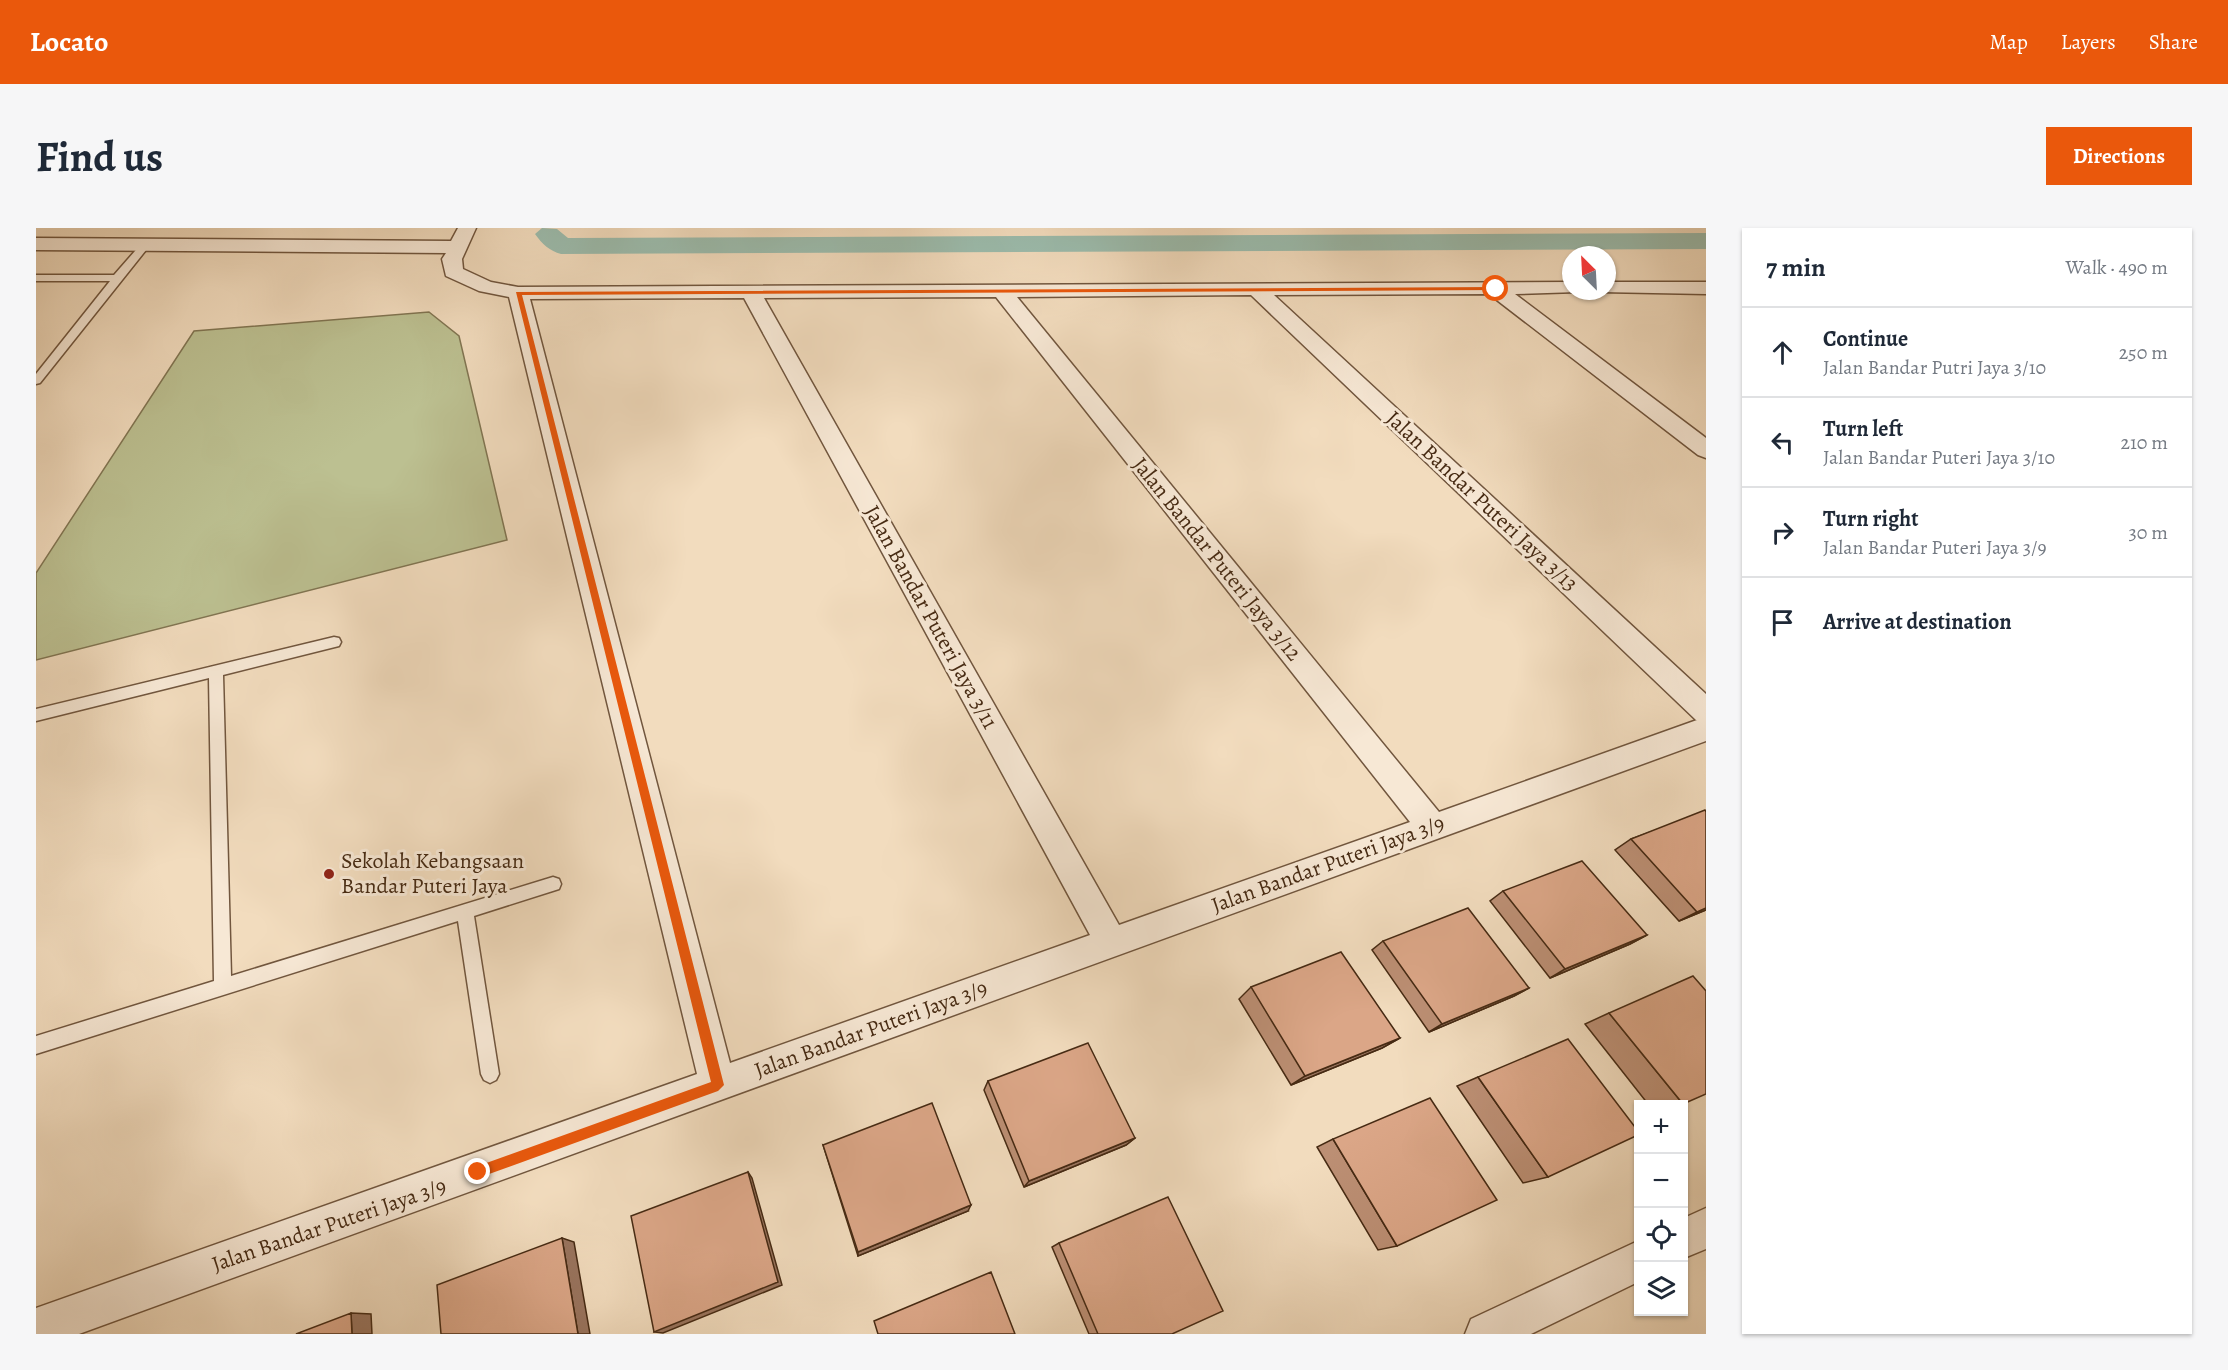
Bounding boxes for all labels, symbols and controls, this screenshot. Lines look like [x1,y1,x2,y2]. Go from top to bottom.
text: Locato [30,23,108,61]
text: Map [1989,28,2028,56]
text: Layers [2061,28,2116,56]
text: Share [2149,28,2198,56]
button: Directions [2046,127,2192,185]
text: Find us [36,128,163,185]
north arrow [1562,246,1616,300]
text: 7 min [1766,250,1826,285]
text: Walk · 490 m [2066,254,2168,281]
route start [1482,275,1508,301]
text: Continue [1823,324,1908,354]
icon: ahead [1766,336,1799,369]
text: 250 m [2119,339,2168,366]
text: Jalan Bandar Putri Jaya 3/10 [1823,354,2046,381]
street label: Jalan Bandar Puteri Jaya 3/13 [1379,404,1585,598]
text: Turn left [1823,414,1903,444]
icon: left [1766,426,1799,459]
text: 210 m [2120,429,2168,456]
text: Jalan Bandar Puteri Jaya 3/10 [1823,444,2055,471]
street label: Jalan Bandar Puteri Jaya 3/12 [1125,451,1309,667]
street label: Jalan Bandar Puteri Jaya 3/11 [857,500,1005,734]
text: Turn right [1823,504,1919,534]
icon: right [1766,516,1799,549]
text: 30 m [2128,519,2168,546]
text: Jalan Bandar Puteri Jaya 3/9 [1823,534,2047,561]
icon: arrive [1766,606,1799,639]
text: Arrive at destination [1823,607,2012,637]
street label: Jalan Bandar Puteri Jaya 3/9 [1207,808,1449,920]
place label: Sekolah Kebangsaan Bandar Puteri Jaya [341,846,524,901]
marker: Sekolah Kebangsaan Bandar Puteri Jaya [322,867,336,881]
street label: Jalan Bandar Puteri Jaya 3/9 [750,973,992,1085]
map controls [1634,1100,1688,1316]
button: + [1634,1100,1688,1154]
button: − [1634,1154,1688,1208]
route end [464,1158,490,1184]
street label: Jalan Bandar Puteri Jaya 3/9 [208,1171,450,1279]
button: locate [1634,1208,1688,1262]
button: layers [1634,1262,1688,1316]

